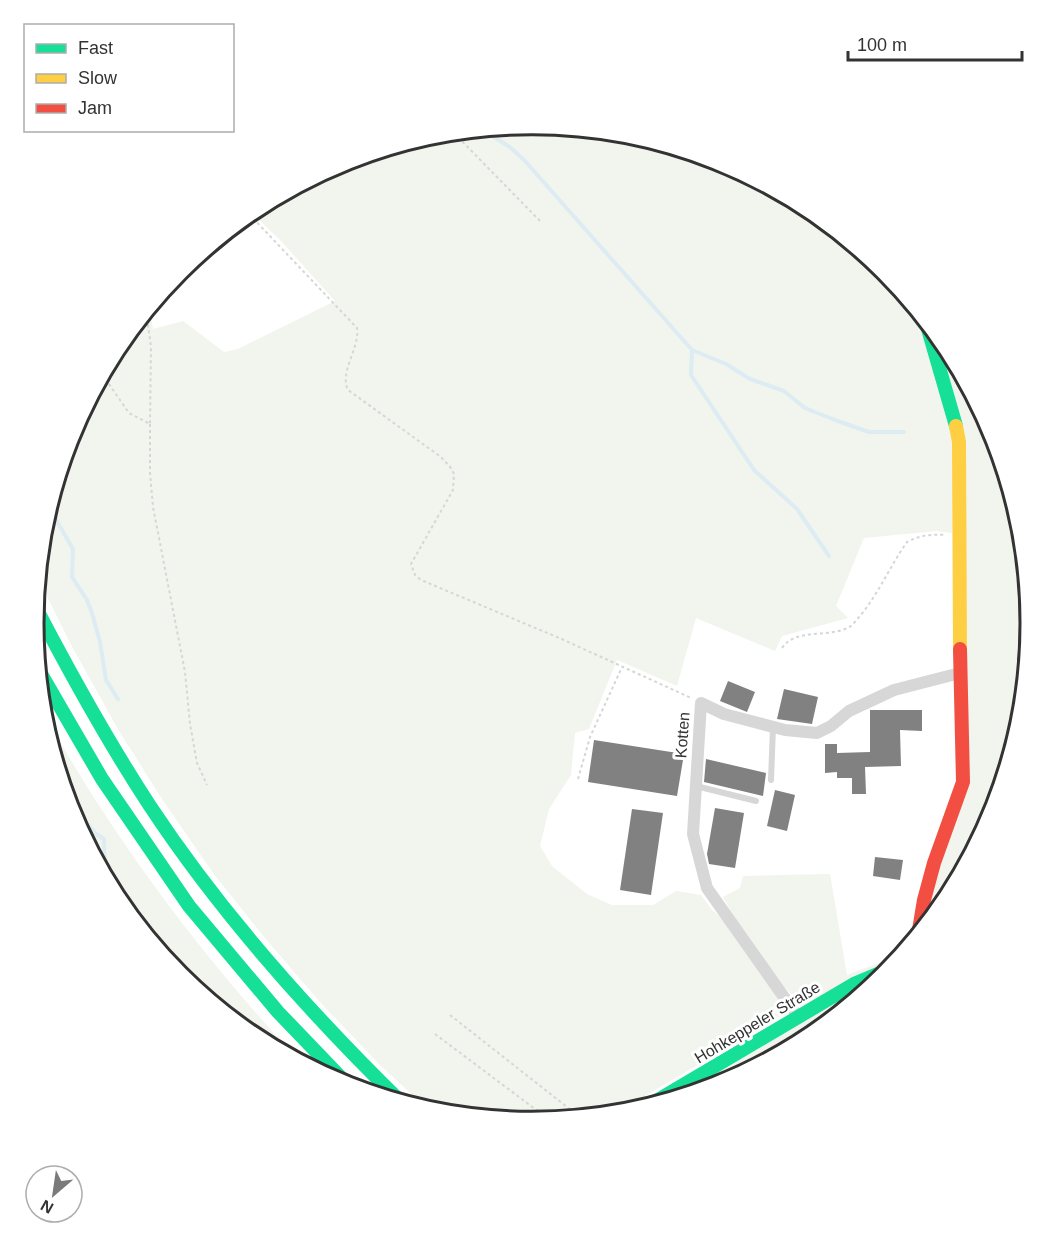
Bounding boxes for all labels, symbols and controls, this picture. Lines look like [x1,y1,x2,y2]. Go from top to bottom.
legend [24,24,234,132]
scale bar [848,24,1022,62]
text: 100 m [857,35,907,55]
text: Fast [78,38,113,58]
text: Slow [78,68,118,88]
text: Jam [78,98,112,118]
street label: Kotten [672,711,693,759]
street label: Hohkeppeler Straße [692,978,823,1067]
north arrow [24,1164,84,1224]
text: N [38,1196,56,1217]

